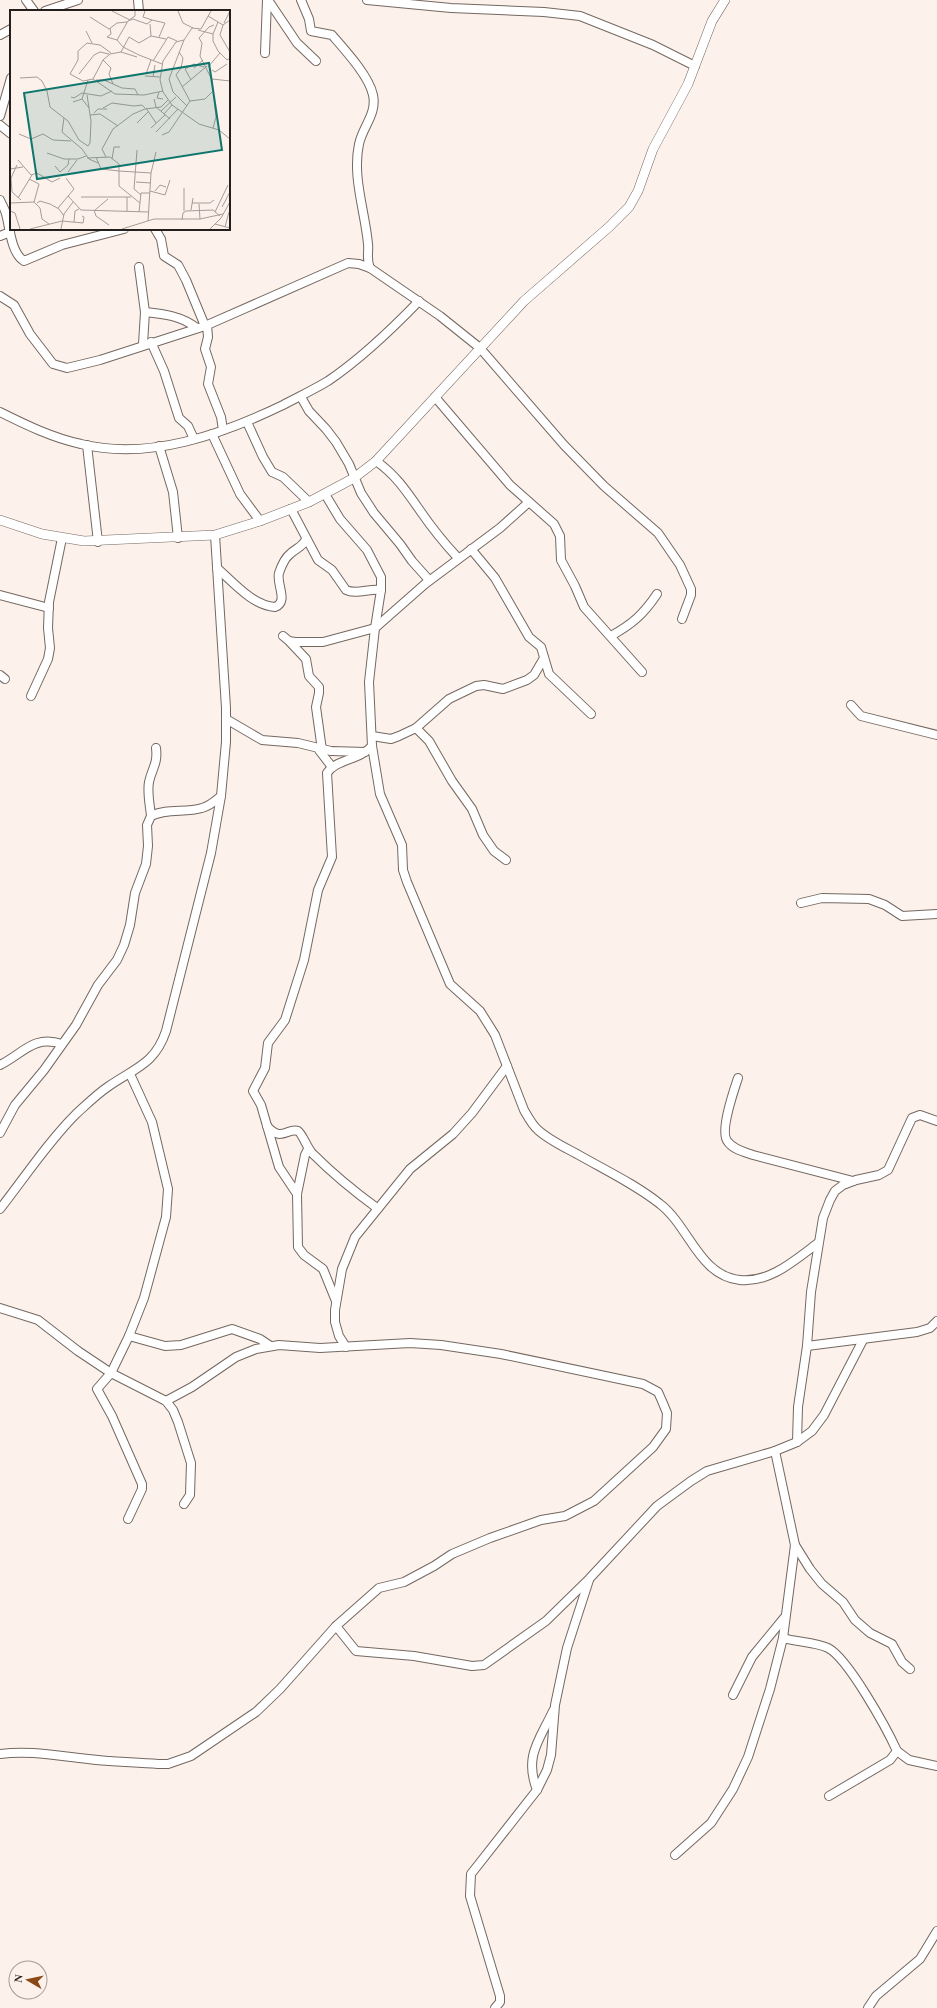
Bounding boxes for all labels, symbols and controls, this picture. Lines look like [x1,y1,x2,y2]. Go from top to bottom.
inset map [10,10,230,230]
north arrow [8,1960,48,2000]
text: N [12,1974,25,1983]

